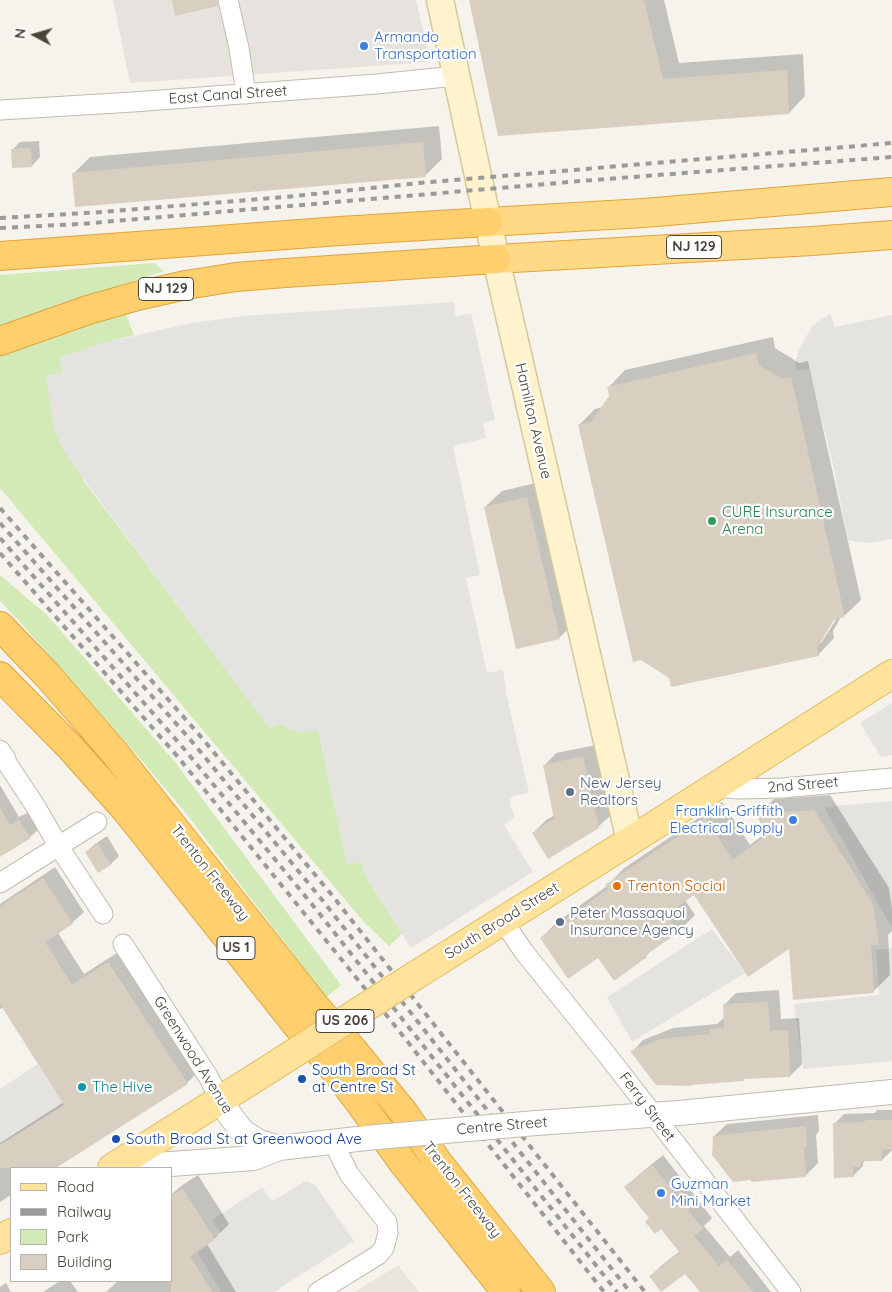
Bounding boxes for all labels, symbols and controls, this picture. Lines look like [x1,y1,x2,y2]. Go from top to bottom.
north arrow [10,10,60,60]
text: N [11,27,30,40]
place label: Armando Transportation [374,28,477,63]
marker: Armando Transportation [358,40,370,52]
street label: East Canal Street [168,82,288,108]
road number: NJ 129 [666,236,722,258]
road number: NJ 129 [138,278,194,300]
street label: Hamilton Avenue [511,361,555,481]
place label: CURE Insurance Arena [722,503,833,538]
marker: CURE Insurance Arena [706,515,718,527]
street label: 2nd Street [767,773,839,797]
place label: New Jersey Realtors [580,774,662,809]
marker: New Jersey Realtors [564,786,576,798]
place label: Franklin-Griffith Electrical Supply [670,802,783,837]
marker: Franklin-Griffith Electrical Supply [787,814,799,826]
street label: Trenton Freeway [167,821,253,925]
place label: Trenton Social [627,877,726,895]
street label: South Broad Street [442,879,562,963]
marker: Trenton Social [611,880,623,892]
place label: Peter Massaquoi Insurance Agency [570,904,694,939]
marker: Peter Massaquoi Insurance Agency [554,916,566,928]
road number: US 1 [217,936,255,960]
street label: Greenwood Avenue [149,993,237,1117]
road number: US 206 [316,1009,374,1032]
place label: South Broad St at Centre St [312,1061,416,1096]
street label: Ferry Street [615,1069,679,1145]
marker: South Broad St at Centre St [296,1073,308,1085]
place label: The Hive [92,1078,152,1096]
marker: The Hive [76,1081,88,1093]
street label: Centre Street [456,1113,548,1139]
place label: South Broad St at Greenwood Ave [126,1130,362,1148]
marker: South Broad St at Greenwood Ave [110,1133,122,1145]
street label: Trenton Freeway [419,1138,505,1242]
legend [10,1167,172,1282]
place label: Guzman Mini Market [671,1175,751,1210]
text: Road [57,1177,94,1196]
marker: Guzman Mini Market [655,1187,667,1199]
text: Railway [57,1202,112,1221]
text: Park [57,1227,89,1246]
text: Building [57,1252,112,1271]

